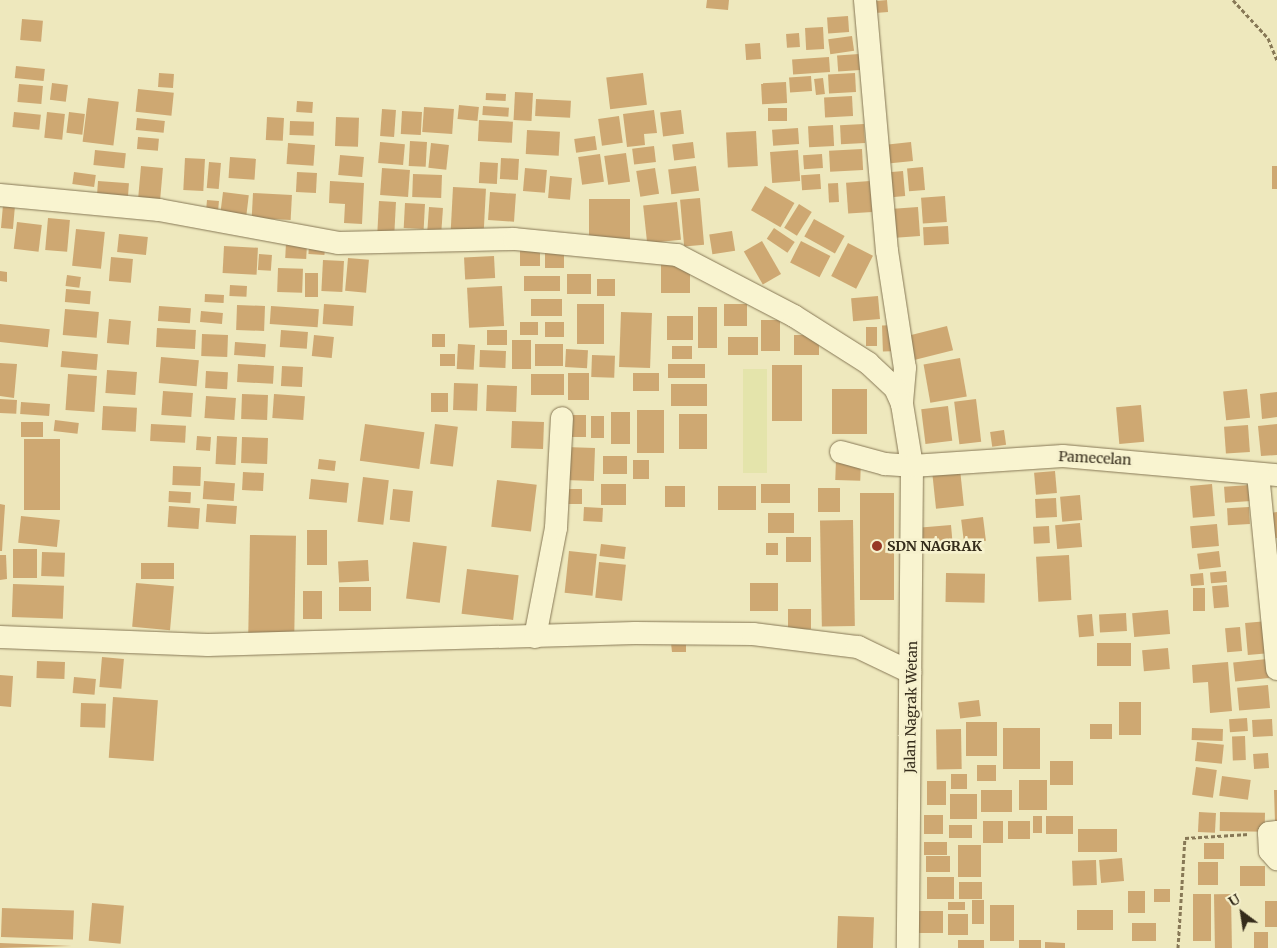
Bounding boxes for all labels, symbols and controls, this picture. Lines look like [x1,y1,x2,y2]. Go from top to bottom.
street label: Pamecelan [1058,448,1132,468]
place label: SDN NAGRAK [887,538,982,554]
marker: SDN NAGRAK [871,540,883,552]
street label: Jalan Nagrak Wetan [901,641,921,773]
north arrow [1217,888,1267,938]
text: U [1225,890,1243,911]

